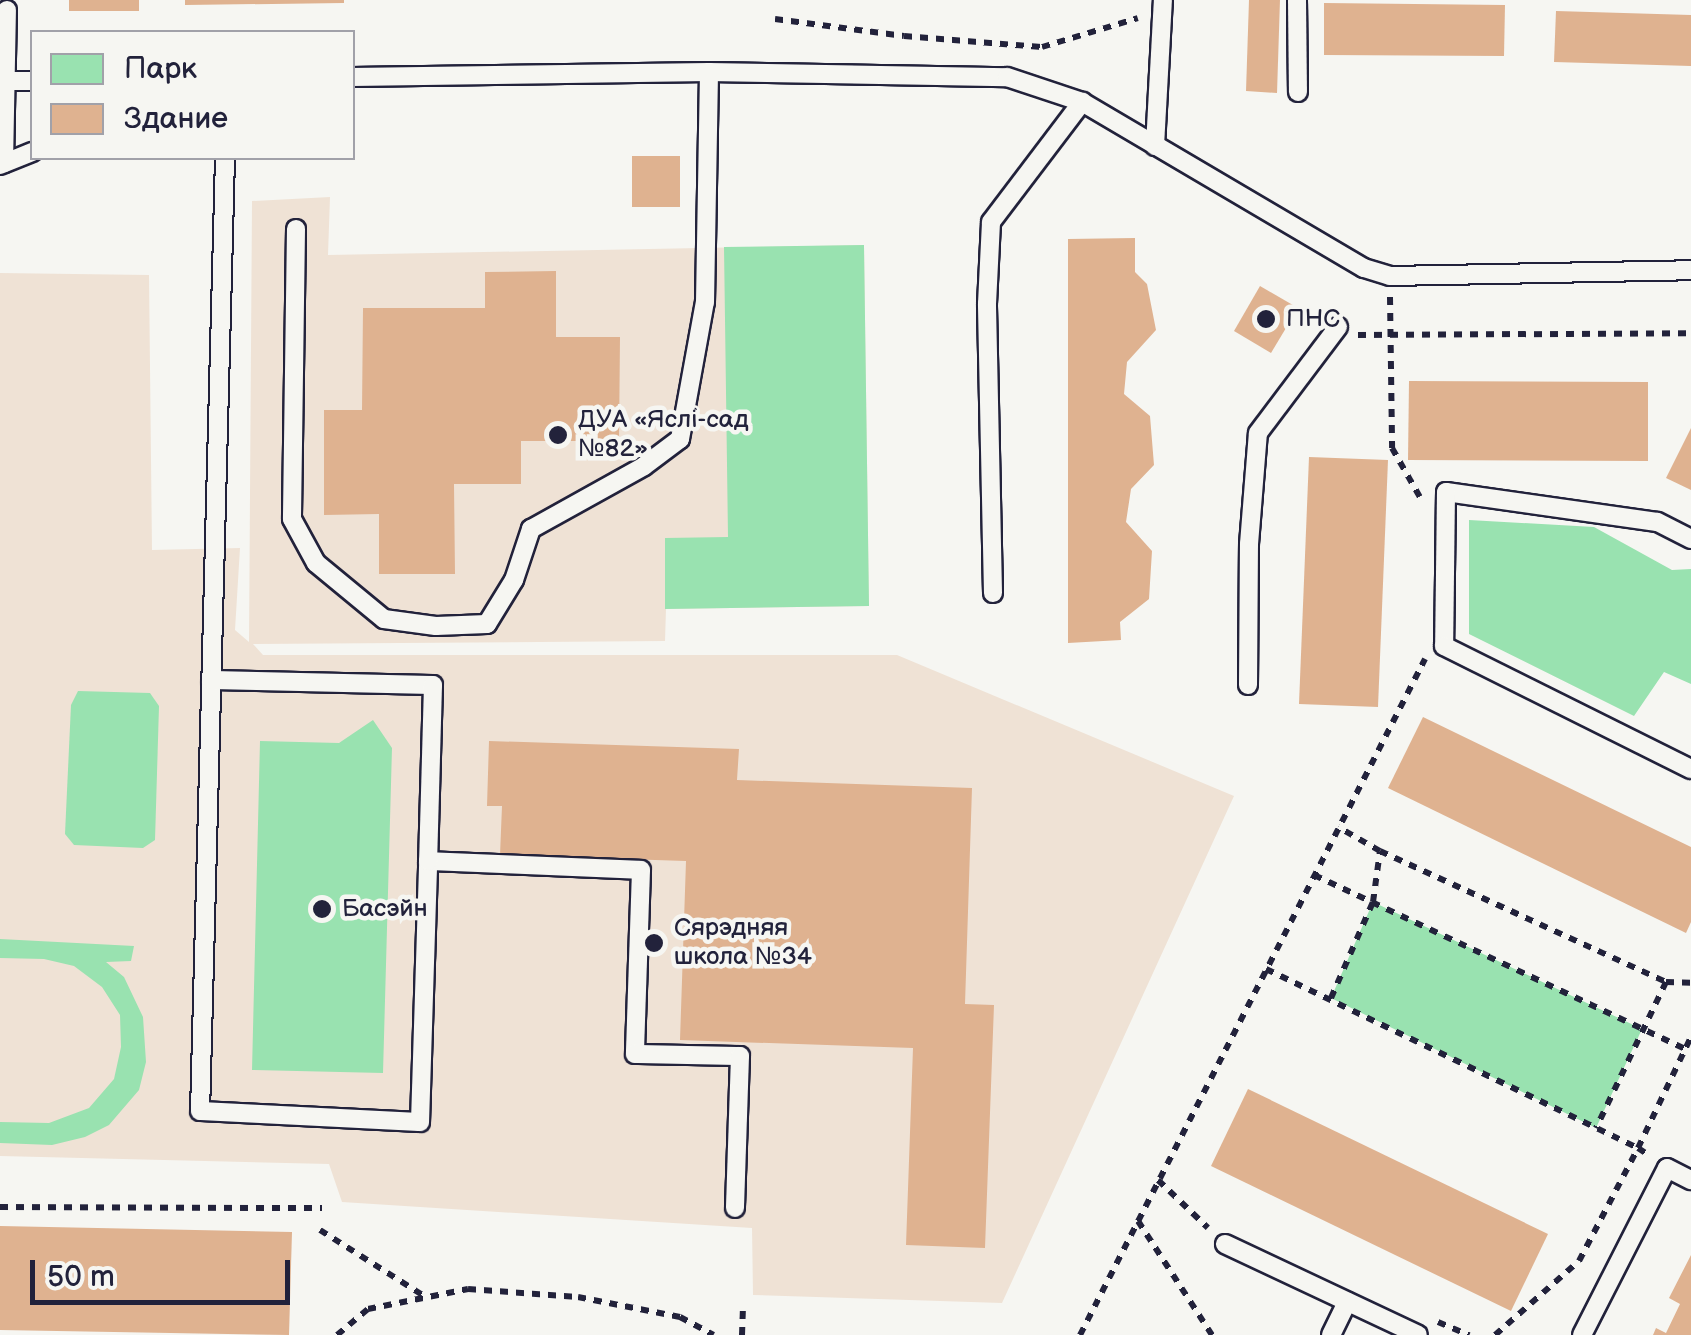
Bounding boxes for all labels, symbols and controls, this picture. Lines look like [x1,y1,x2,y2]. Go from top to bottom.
legend [30,30,355,160]
text: Парк [124,51,197,87]
text: Здание [124,101,228,137]
place label: ПНС [1286,304,1340,334]
marker: ПНС [1255,308,1277,330]
place label: ДУА «Яслі-сад №82» [578,406,749,465]
marker: ДУА «Яслі-сад №82» [547,424,569,446]
place label: Басэйн [342,894,428,924]
marker: Басэйн [311,898,333,920]
place label: Сярэдняя школа №34 [674,914,812,973]
marker: Сярэдняя школа №34 [643,932,665,954]
scale bar [35,1240,295,1302]
text: 50 m [47,1259,115,1295]

